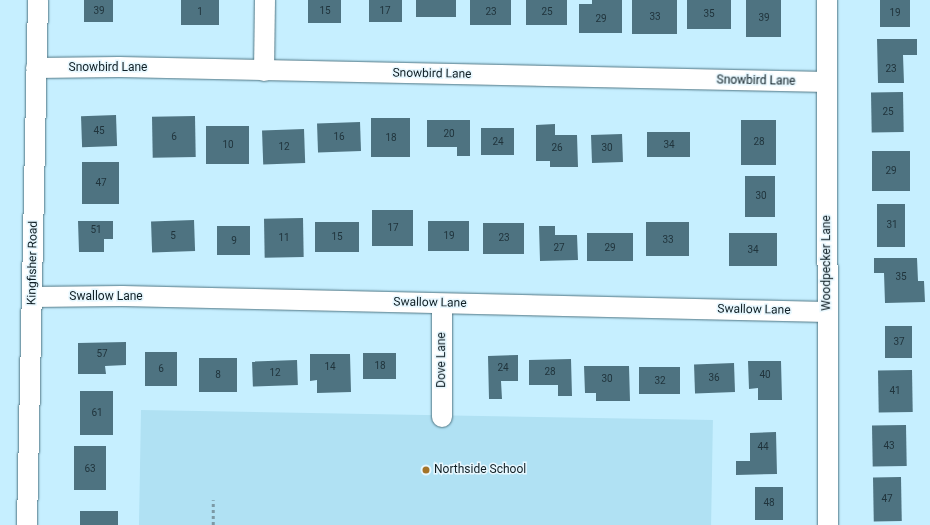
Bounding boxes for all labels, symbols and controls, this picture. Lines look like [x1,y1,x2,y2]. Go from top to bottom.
house number: 39 [93,5,105,17]
house number: 15 [319,5,331,17]
house number: 17 [379,5,391,17]
house number: 1 [197,6,203,18]
house number: 23 [485,6,497,18]
house number: 25 [541,6,553,18]
house number: 19 [889,7,901,19]
house number: 35 [703,8,715,20]
house number: 33 [649,11,661,23]
house number: 39 [758,12,770,24]
house number: 29 [595,13,607,25]
street label: Snowbird Lane [69,61,147,75]
house number: 23 [885,63,897,75]
street label: Snowbird Lane [392,66,472,82]
street label: Snowbird Lane [716,73,796,89]
house number: 25 [882,106,894,118]
house number: 45 [93,125,105,137]
house number: 20 [443,128,455,140]
house number: 6 [171,131,177,143]
house number: 16 [333,131,345,143]
house number: 18 [385,132,397,144]
house number: 24 [492,136,504,148]
house number: 28 [753,136,765,148]
house number: 10 [222,139,234,151]
house number: 34 [663,139,675,151]
house number: 12 [278,141,290,153]
house number: 26 [551,142,563,154]
house number: 30 [601,142,613,154]
house number: 29 [885,165,897,177]
house number: 47 [95,177,107,189]
house number: 30 [755,190,767,202]
street label: Woodpecker Lane [820,215,834,311]
house number: 31 [886,219,898,231]
street label: Kingfisher Road [25,221,41,305]
house number: 17 [387,222,399,234]
house number: 51 [90,224,102,236]
house number: 5 [170,230,176,242]
house number: 19 [443,230,455,242]
house number: 15 [331,231,343,243]
house number: 11 [278,232,290,244]
house number: 23 [498,232,510,244]
house number: 33 [662,234,674,246]
house number: 9 [231,235,237,247]
house number: 27 [553,242,565,254]
house number: 29 [604,242,616,254]
house number: 34 [747,244,759,256]
house number: 35 [895,271,907,283]
street label: Swallow Lane [69,290,143,304]
street label: Swallow Lane [393,295,467,311]
street label: Swallow Lane [717,302,791,318]
street label: Dove Lane [435,332,449,388]
house number: 37 [893,336,905,348]
house number: 57 [96,348,108,360]
house number: 18 [374,360,386,372]
house number: 14 [324,361,336,373]
house number: 24 [497,362,509,374]
house number: 6 [158,363,164,375]
house number: 28 [544,366,556,378]
house number: 12 [269,367,281,379]
house number: 8 [215,369,221,381]
house number: 40 [759,369,771,381]
house number: 36 [708,372,720,384]
house number: 30 [601,373,613,385]
house number: 32 [654,375,666,387]
house number: 41 [889,385,901,397]
house number: 61 [91,407,103,419]
house number: 43 [883,440,895,452]
house number: 44 [757,441,769,453]
house number: 63 [84,463,96,475]
place label: Northside School [434,463,526,477]
marker: Northside School [421,465,431,475]
house number: 47 [881,493,893,505]
house number: 48 [763,497,775,509]

